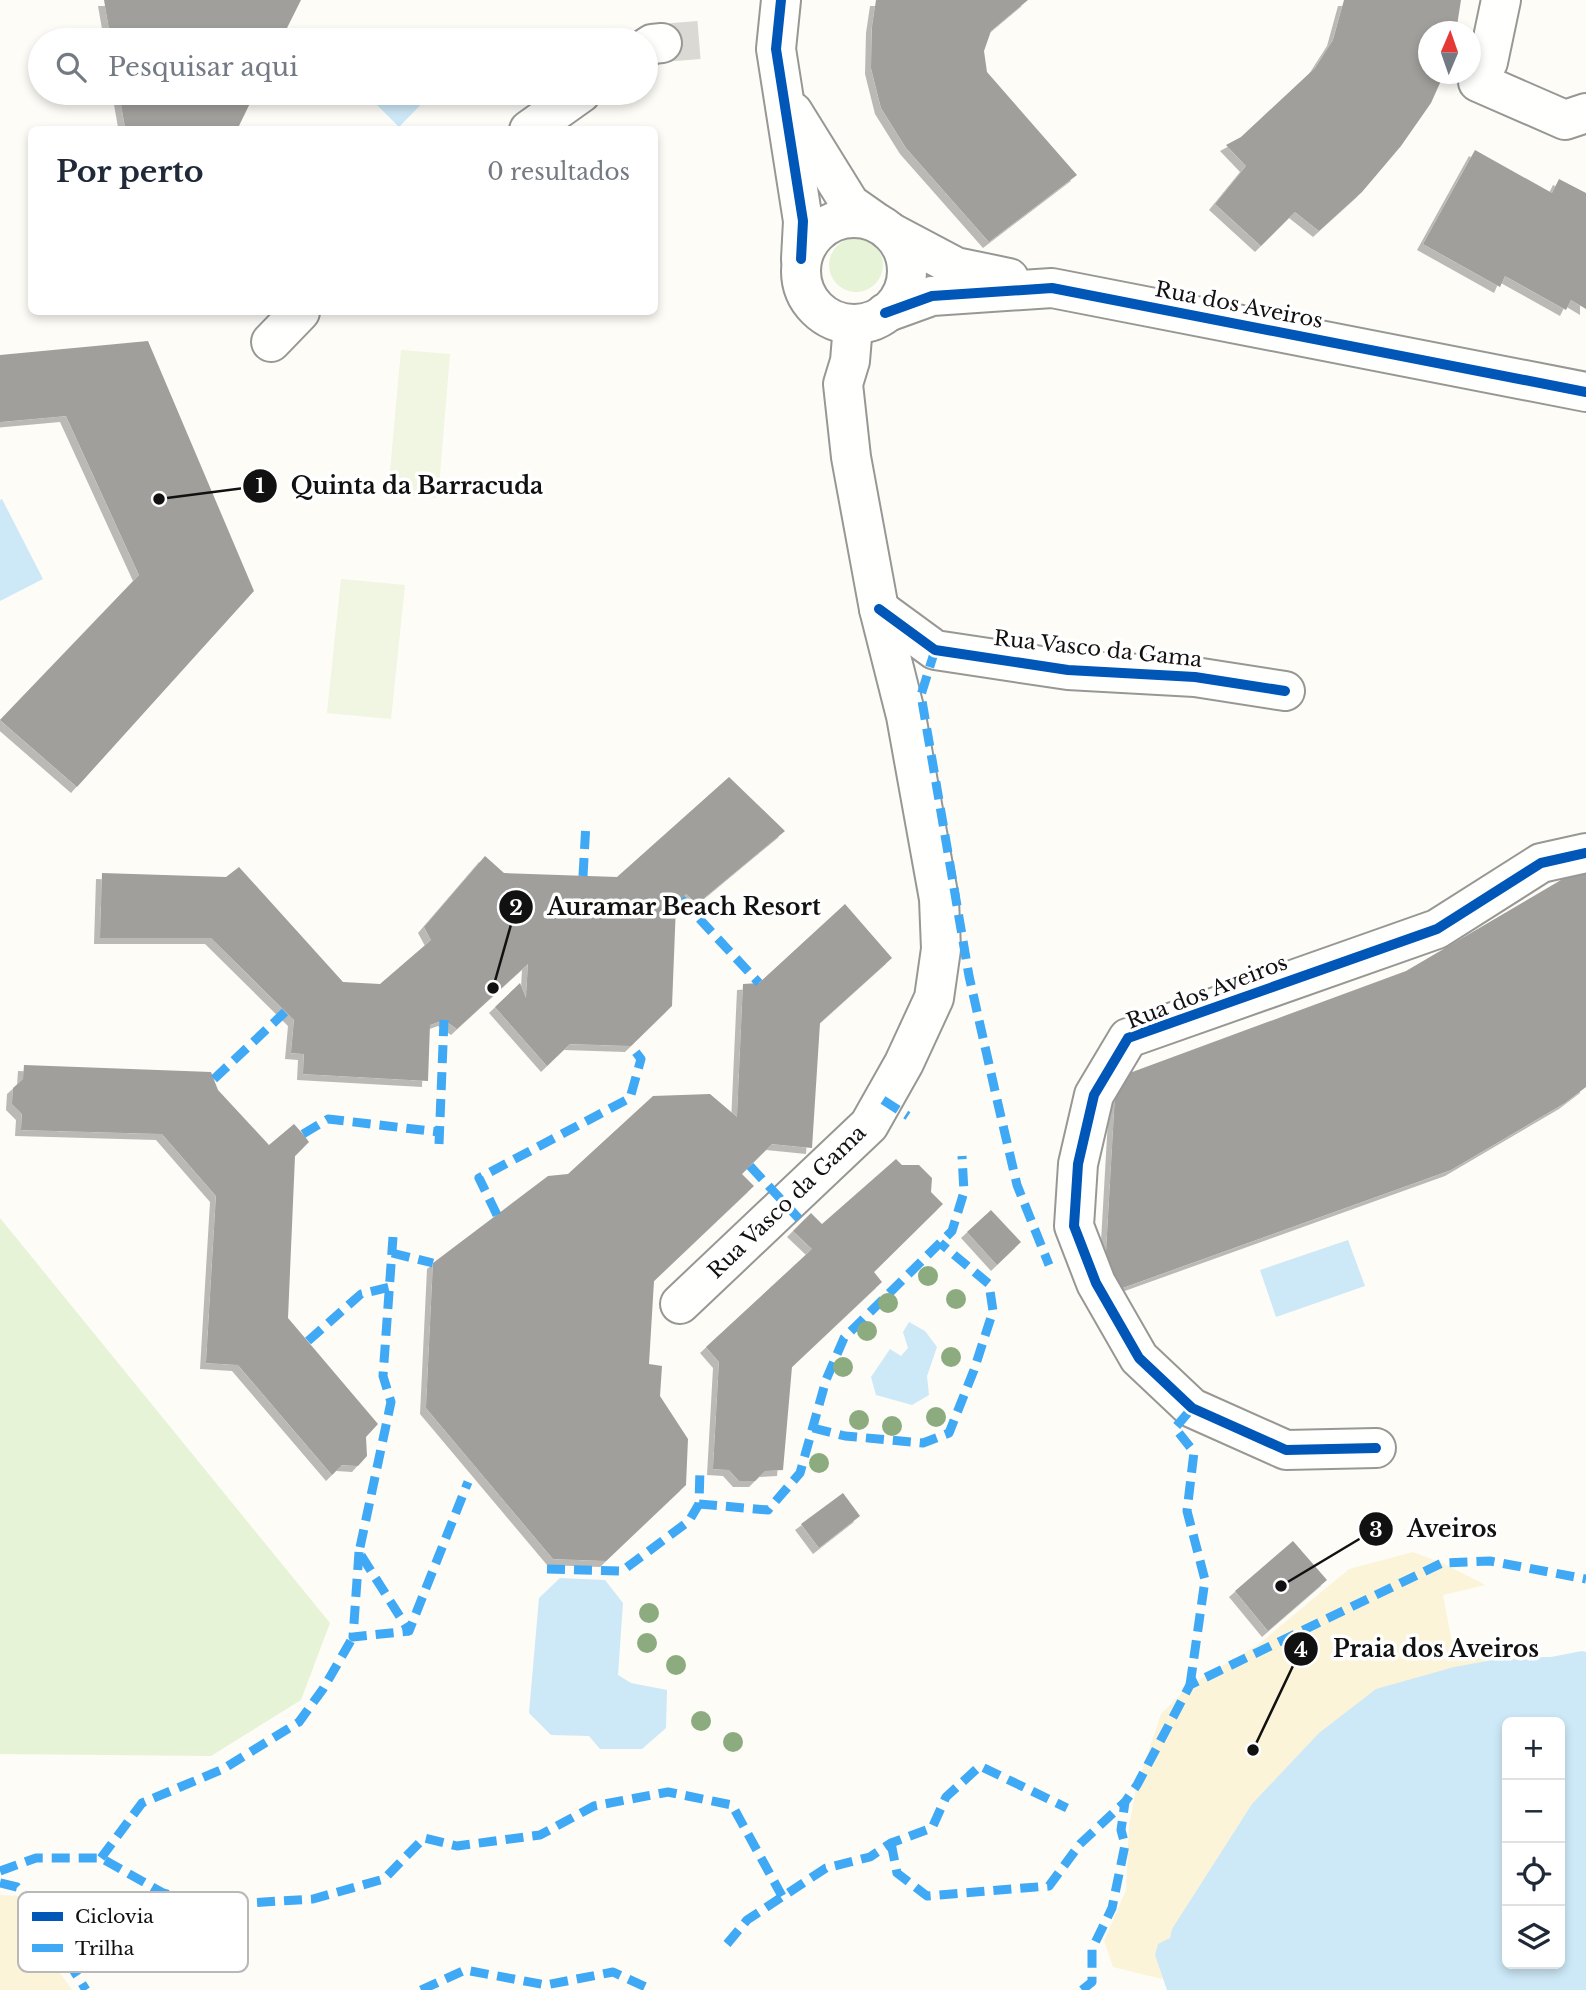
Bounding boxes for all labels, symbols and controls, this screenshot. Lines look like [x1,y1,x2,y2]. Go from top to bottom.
north arrow [1418,21,1481,84]
search box [28,28,658,105]
icon: search [52,48,90,86]
text: Pesquisar aqui [108,51,298,83]
text: Por perto [56,153,204,190]
text: 0 resultados [487,158,630,186]
street label: Rua dos Aveiros [1153,276,1325,334]
callout: Quinta da Barracuda [242,464,558,508]
text: Quinta da Barracuda [291,472,543,500]
text: 1 [255,473,265,499]
street label: Rua Vasco da Gama [992,625,1204,673]
callout: Auramar Beach Resort [498,885,835,929]
text: Auramar Beach Resort [546,893,821,921]
text: 2 [509,895,523,921]
street label: Rua dos Aveiros [1123,949,1291,1035]
street label: Rua Vasco da Gama [703,1120,872,1284]
callout: Aveiros [1358,1507,1512,1551]
text: Aveiros [1406,1515,1497,1543]
text: 3 [1369,1517,1383,1543]
callout: Praia dos Aveiros [1283,1627,1553,1671]
text: Praia dos Aveiros [1333,1635,1539,1663]
text: 4 [1294,1637,1308,1663]
map controls [1502,1717,1565,1969]
button: + [1502,1717,1565,1780]
button: − [1502,1780,1565,1843]
button: locate [1502,1843,1565,1906]
legend [18,1892,248,1972]
text: Ciclovia [75,1905,154,1928]
button: layers [1502,1906,1565,1969]
text: Trilha [75,1937,135,1960]

